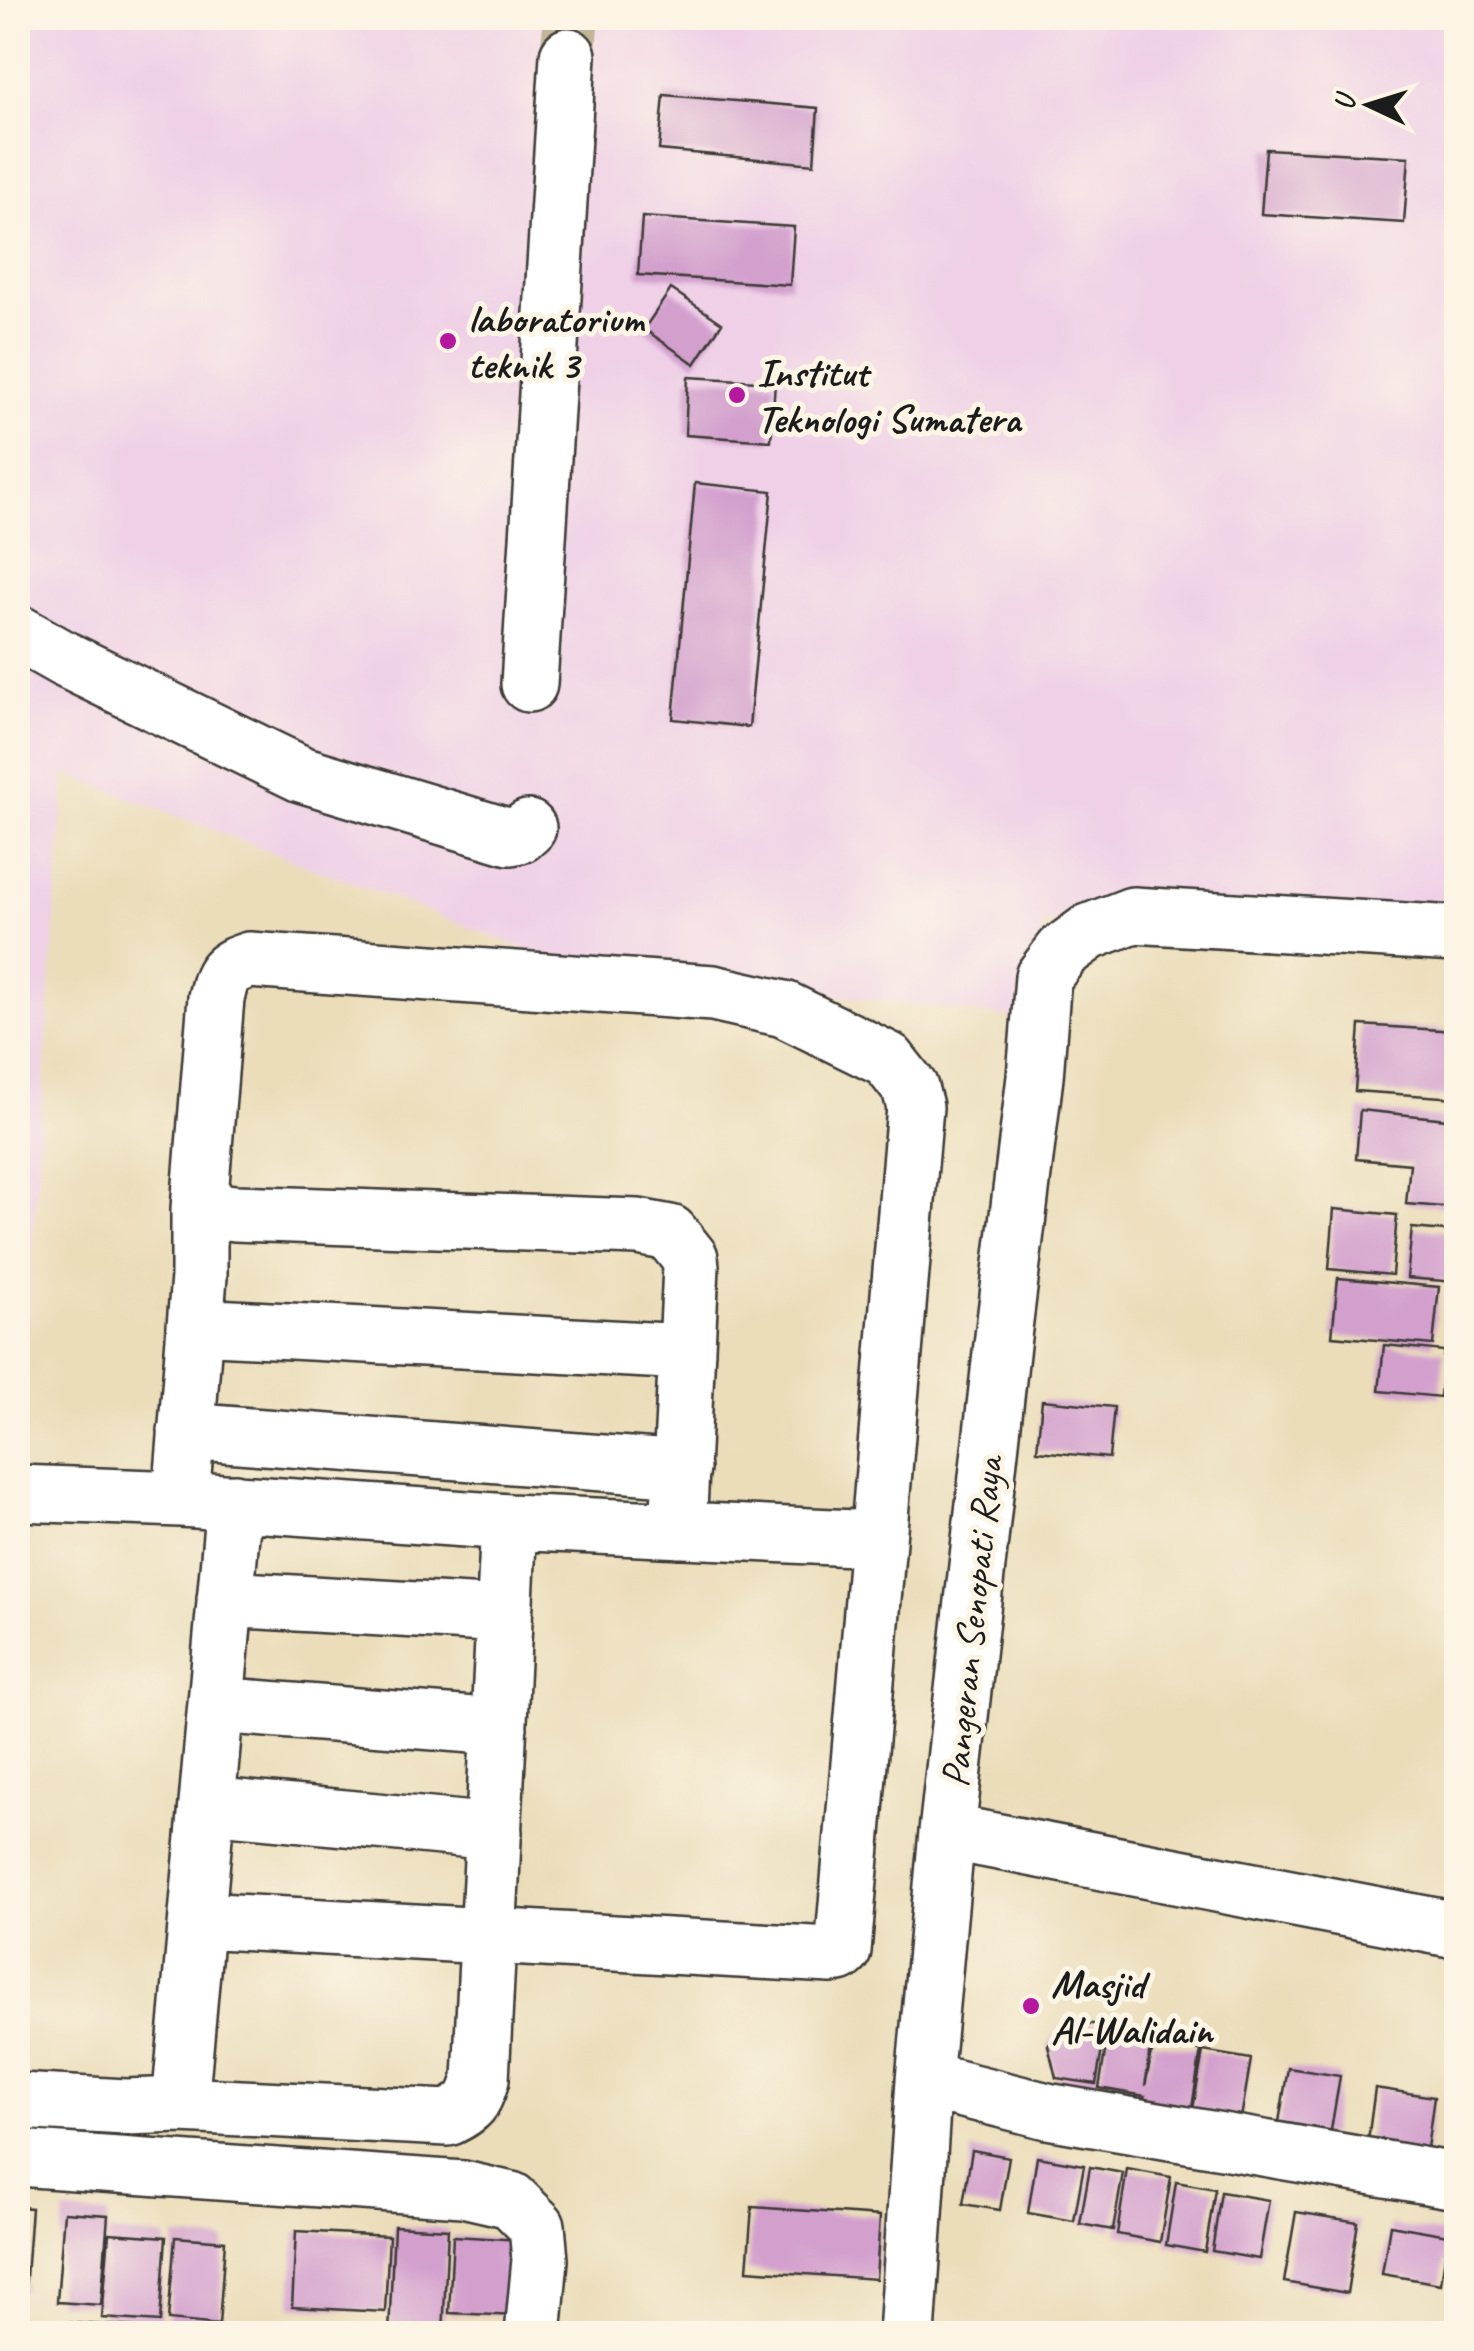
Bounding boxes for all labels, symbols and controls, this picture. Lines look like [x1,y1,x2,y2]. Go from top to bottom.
north arrow [1319,55,1419,155]
text: U [1327,90,1363,111]
place label: laboratorium teknik 3 [468,294,646,390]
marker: laboratorium teknik 3 [437,330,459,352]
place label: Institut Teknologi Sumatera [757,348,1023,444]
marker: Institut Teknologi Sumatera [726,384,748,406]
street label: Pangeran Senopati Raya [930,1451,1015,1789]
place label: Masjid Al-Walidain [1051,1959,1215,2055]
marker: Masjid Al-Walidain [1020,1995,1042,2017]

